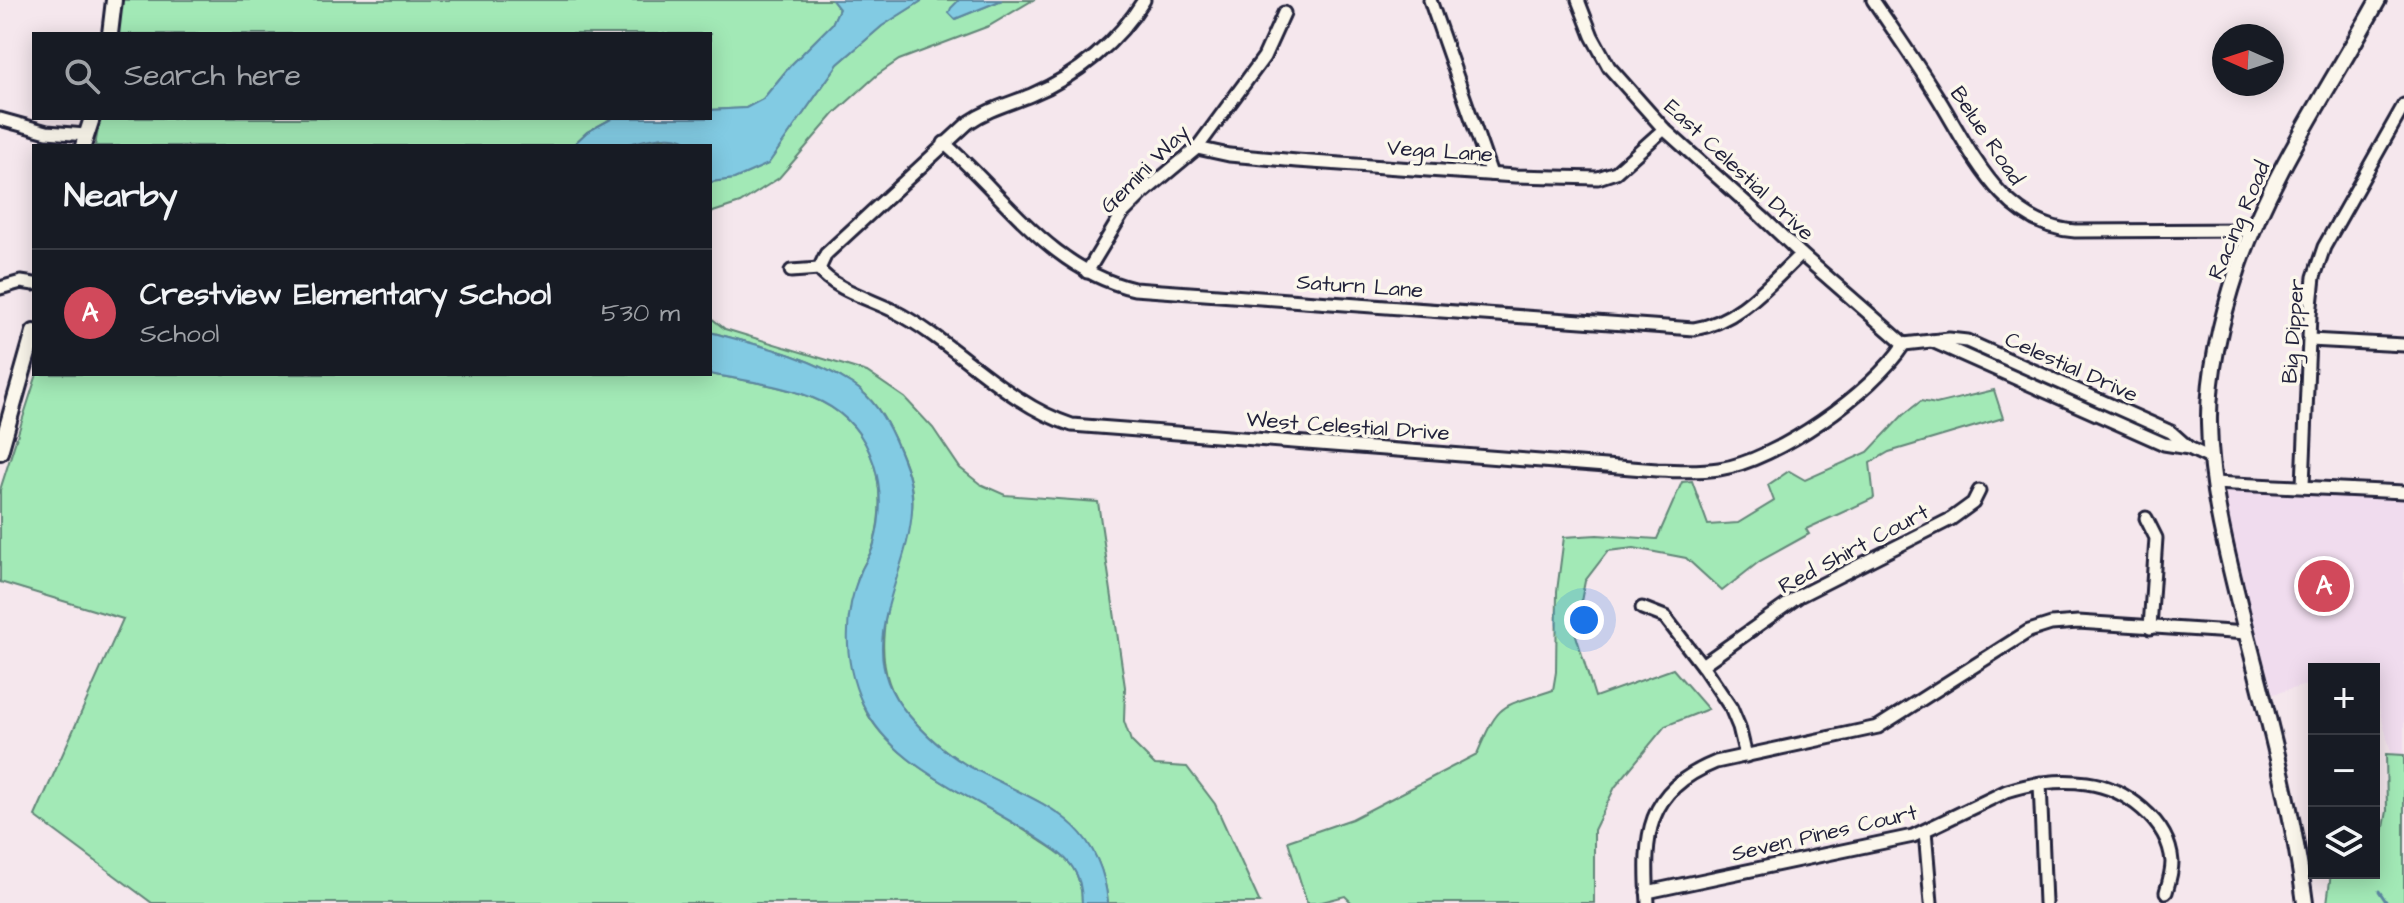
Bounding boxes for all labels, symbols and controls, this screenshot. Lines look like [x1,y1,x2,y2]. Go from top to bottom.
north arrow [2212,24,2284,96]
search box [32,32,712,120]
icon: search [60,54,104,98]
text: Search here [124,55,301,97]
street label: Belue Road [1942,80,2031,192]
street label: East Celestial Drive [1657,92,1821,248]
street label: Gemini Way [1094,118,1197,221]
street label: Vega Lane [1386,132,1494,172]
street label: Racing Road [2201,157,2279,285]
text: Nearby [64,172,178,220]
street label: Saturn Lane [1296,267,1424,306]
text: Crestview Elementary School [140,274,551,316]
street label: Big Dipper [2274,278,2314,385]
text: A [82,295,98,331]
text: 530 m [601,295,680,331]
text: School [140,316,219,352]
street label: Celestial Drive [2000,324,2143,411]
street label: West Celestial Drive [1245,404,1451,449]
street label: Red Shirt Court [1773,497,1934,602]
pin: A [2298,556,2350,616]
your location [1564,600,1604,640]
map controls [2308,663,2380,879]
button: + [2308,663,2380,735]
button: − [2308,735,2380,807]
street label: Seven Pines Court [1729,797,1920,870]
button: layers [2308,807,2380,879]

